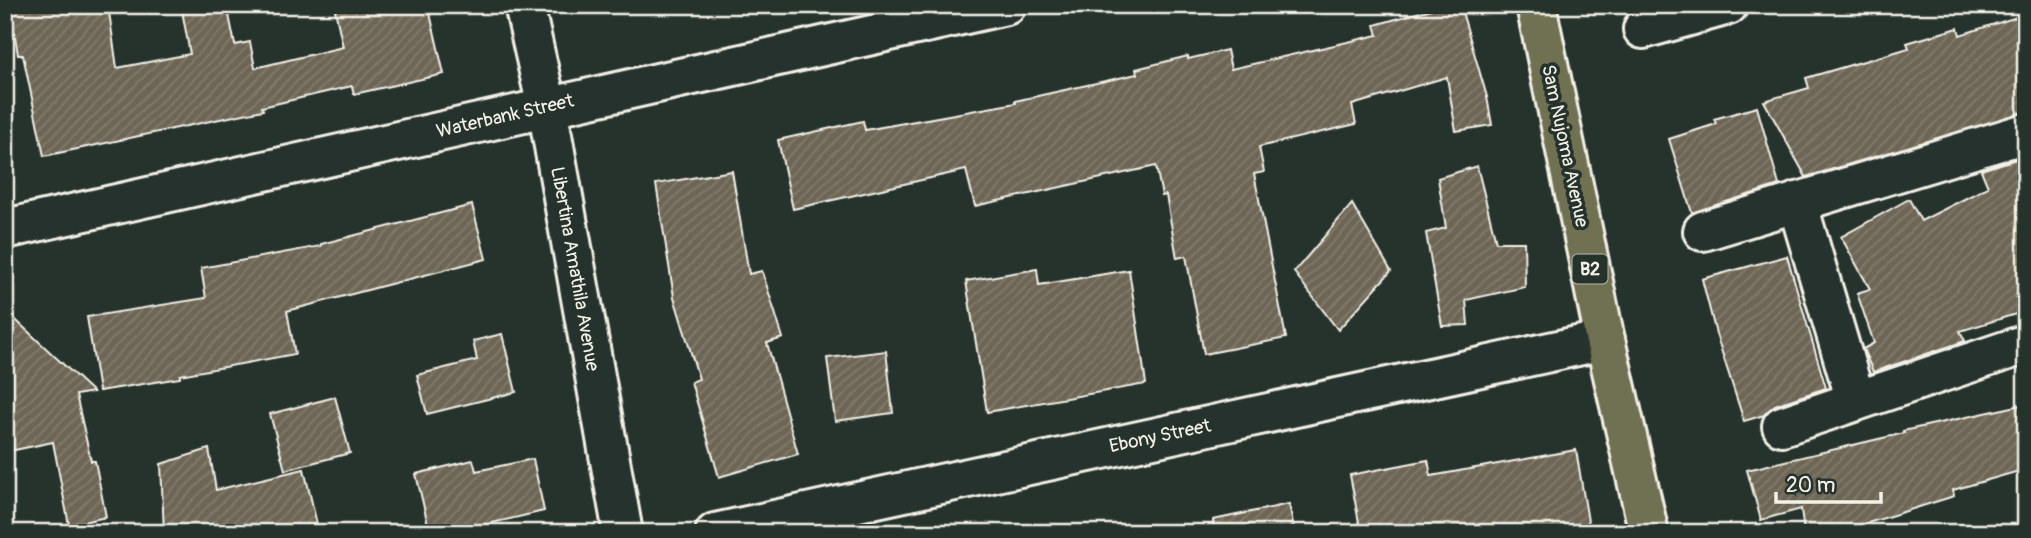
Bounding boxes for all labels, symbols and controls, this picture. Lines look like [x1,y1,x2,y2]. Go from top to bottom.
street label: Sam Nujoma Avenue [1536,63,1594,230]
street label: Waterbank Street [434,88,576,143]
street label: Libertina Amathila Avenue [545,165,605,374]
road number: B2 [1572,255,1608,284]
street label: Ebony Street [1107,413,1213,458]
scale bar [1776,461,1881,505]
text: 20 m [1786,472,1835,499]

